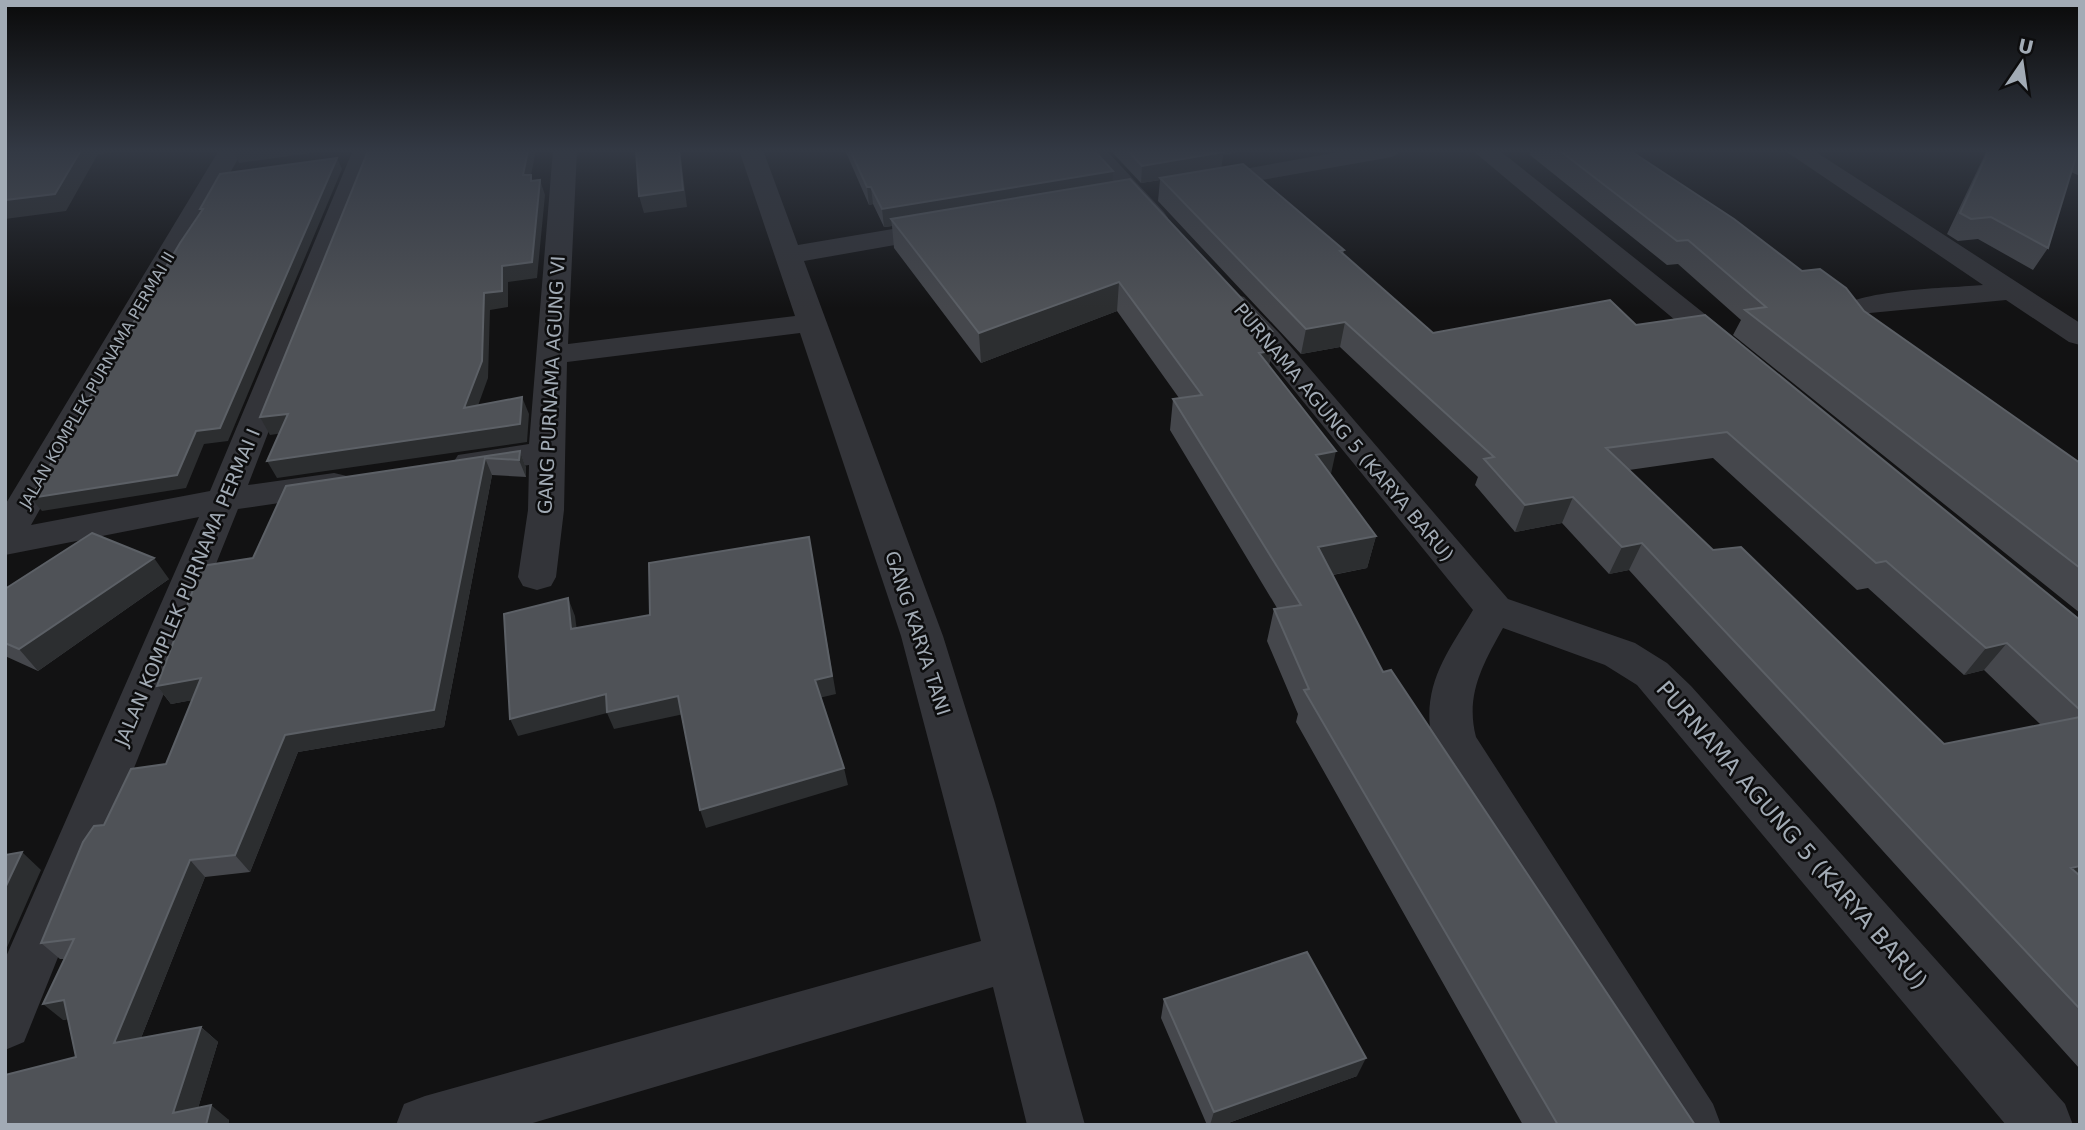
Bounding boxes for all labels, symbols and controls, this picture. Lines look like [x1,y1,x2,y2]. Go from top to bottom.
north arrow [1987,28,2057,98]
text: U [2016,34,2036,59]
street label: JALAN KOMPLEK PURNAMA PERMAI II [15,248,178,513]
street label: GANG PURNAMA AGUNG VI [533,255,569,515]
street label: PURNAMA AGUNG 5 (KARYA BARU) [1230,299,1458,565]
street label: JALAN KOMPLEK PURNAMA PERMAI I [110,425,264,750]
street label: GANG KARYA TANI [881,548,955,718]
street label: PURNAMA AGUNG 5 (KARYA BARU) [1651,676,1933,994]

